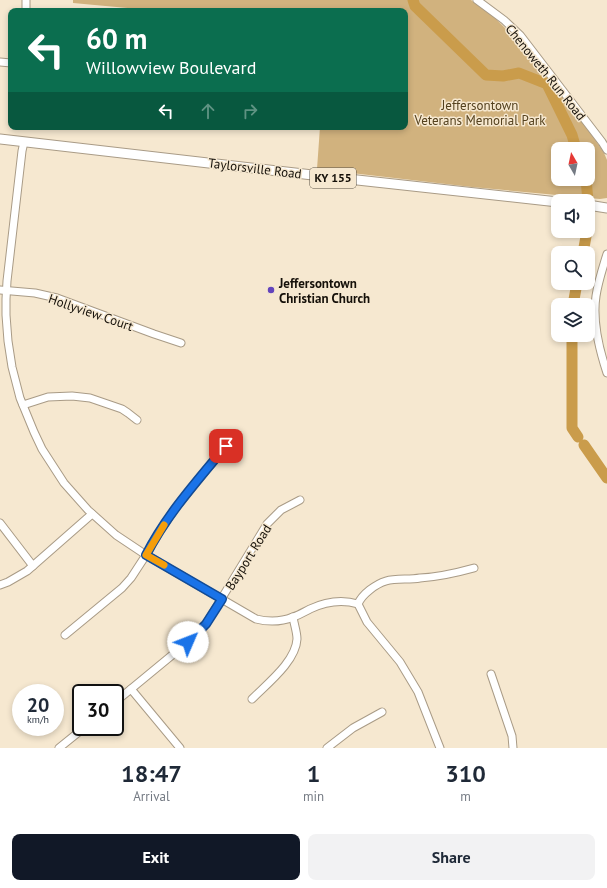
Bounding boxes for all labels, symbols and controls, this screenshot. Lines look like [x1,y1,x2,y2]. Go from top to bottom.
text: 60 m [86,20,147,57]
street label: Chenoweth Run Road [502,21,590,124]
icon: left [20,24,72,76]
text: Willowview Boulevard [86,56,256,79]
park label: Jeffersontown Veterans Memorial Park [414,97,546,129]
icon: left [155,100,177,122]
icon: ahead [197,100,219,122]
icon: right [239,100,261,122]
north arrow [551,142,595,186]
map controls [551,142,595,342]
street label: Taylorsville Road [207,154,303,183]
road number: KY 155 [310,168,356,188]
button: sound [551,194,595,238]
button: search [551,246,595,290]
place label: Jeffersontown Christian Church [278,275,370,307]
marker: Jeffersontown Christian Church [266,285,276,295]
street label: Hollyview Court [46,290,136,335]
button: layers [551,298,595,342]
pin [209,429,243,463]
icon: arrive [215,435,237,457]
street label: Bayport Road [222,521,275,593]
position arrow [167,621,209,663]
speed limit sign: 30 [72,684,124,736]
text: 20 [27,692,49,718]
text: km/h [27,713,49,726]
text: 18:47 [121,758,182,789]
text: 1 [307,758,320,789]
text: 310 [445,758,486,789]
text: Arrival [133,788,170,805]
text: min [303,788,324,805]
text: m [460,788,471,805]
button: Exit [12,834,300,880]
button: Share [308,834,595,880]

